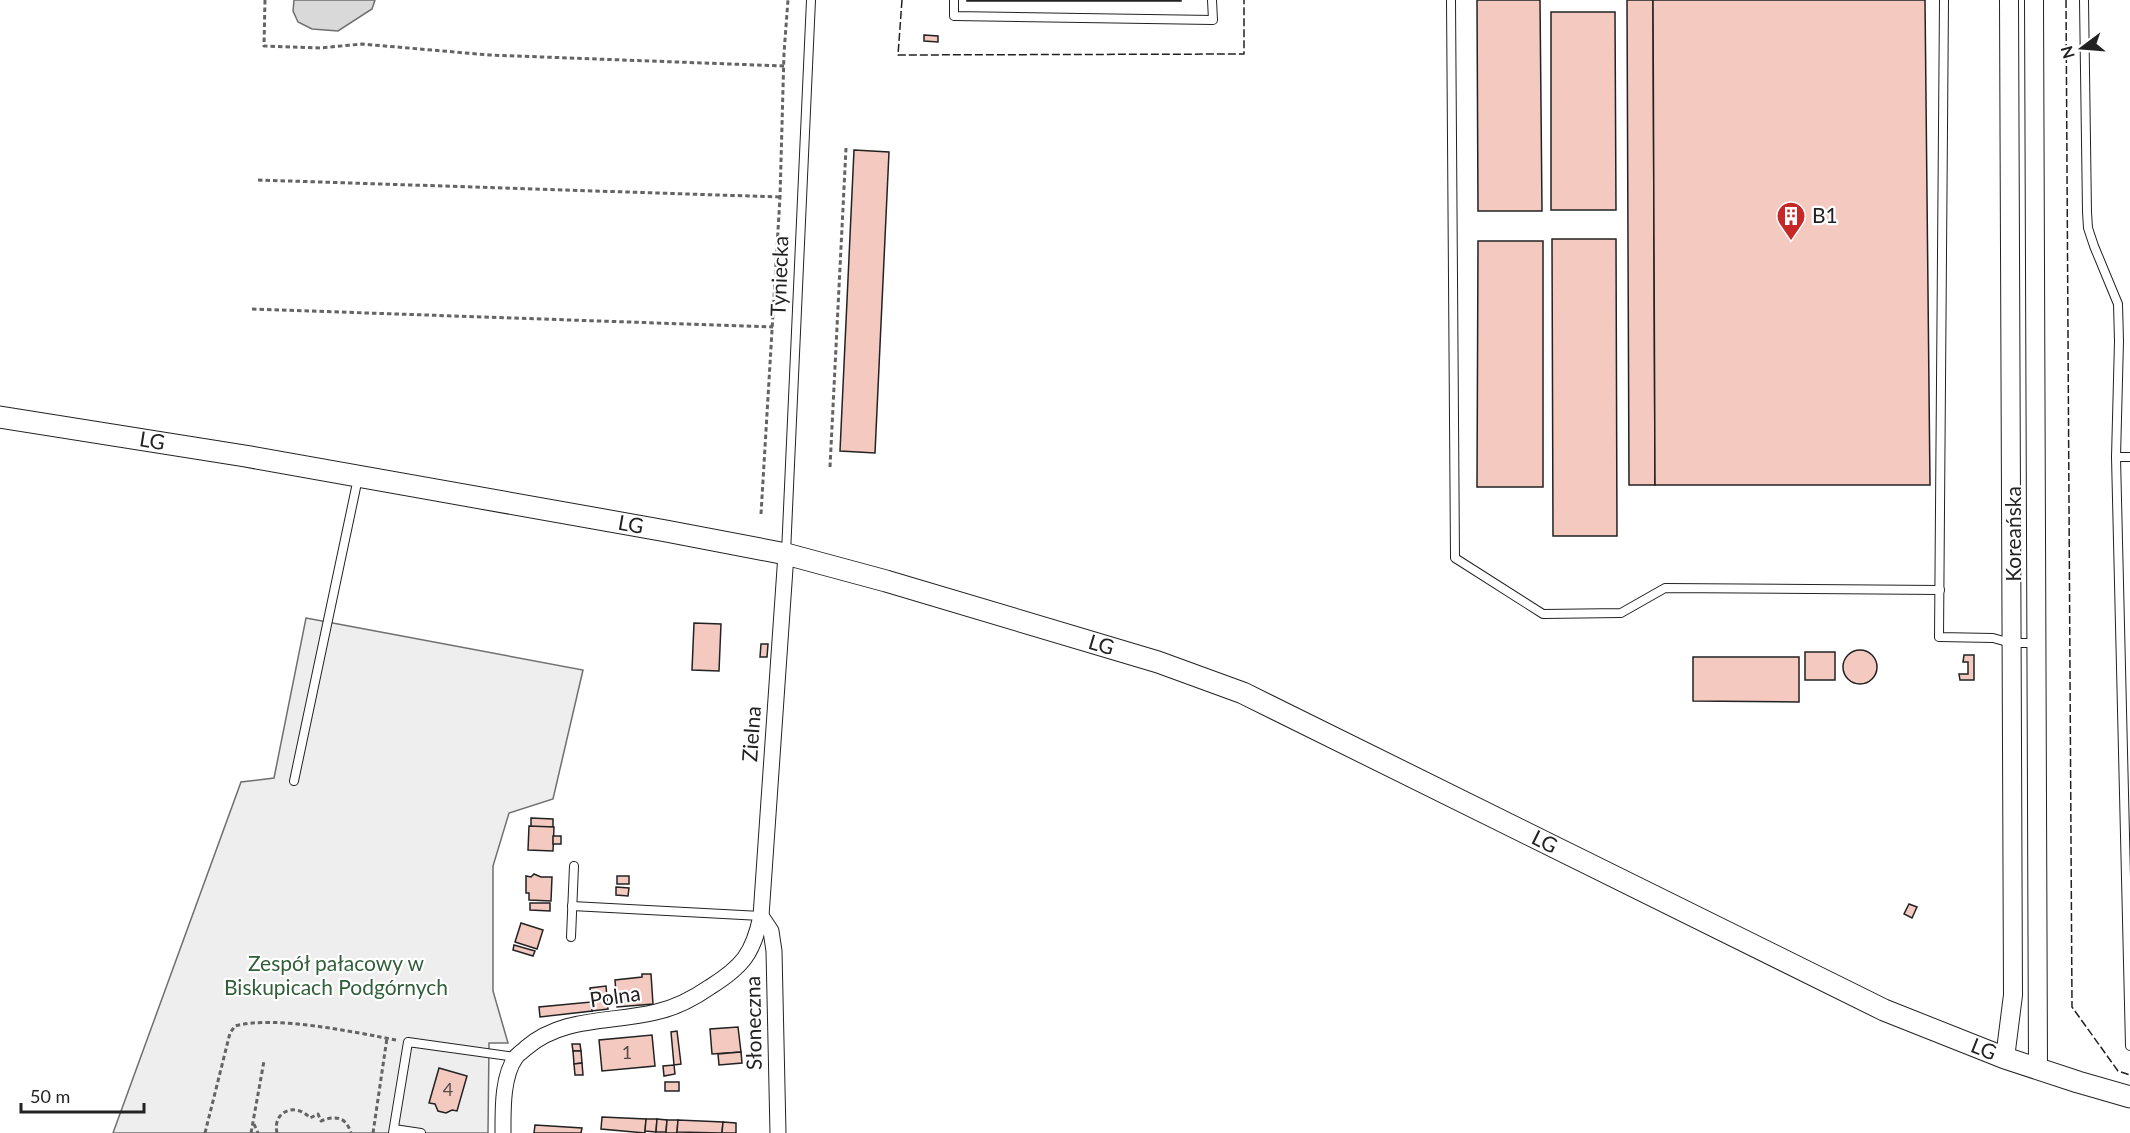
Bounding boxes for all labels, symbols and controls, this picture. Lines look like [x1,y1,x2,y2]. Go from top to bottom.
north arrow [2052,18,2112,78]
text: N [2056,44,2078,61]
building icon: B1 [1775,200,1807,242]
place label: B1 [1812,202,1838,227]
street label: Tyniecka [765,235,792,317]
street label: LG [138,425,167,454]
street label: Koreańska [2000,486,2025,582]
street label: LG [616,509,646,538]
street label: LG [1086,628,1117,659]
street label: Zielna [736,705,765,763]
street label: LG [1528,824,1562,858]
park label: Zespół pałacowy w Biskupicach Podgórnych [224,950,448,999]
street label: Słoneczna [739,976,766,1070]
street label: Polna [588,980,642,1011]
street label: LG [1968,1032,2001,1064]
house number: 1 [622,1041,632,1063]
scale bar [21,1076,144,1114]
house number: 4 [443,1078,453,1100]
text: 50 m [30,1085,70,1107]

